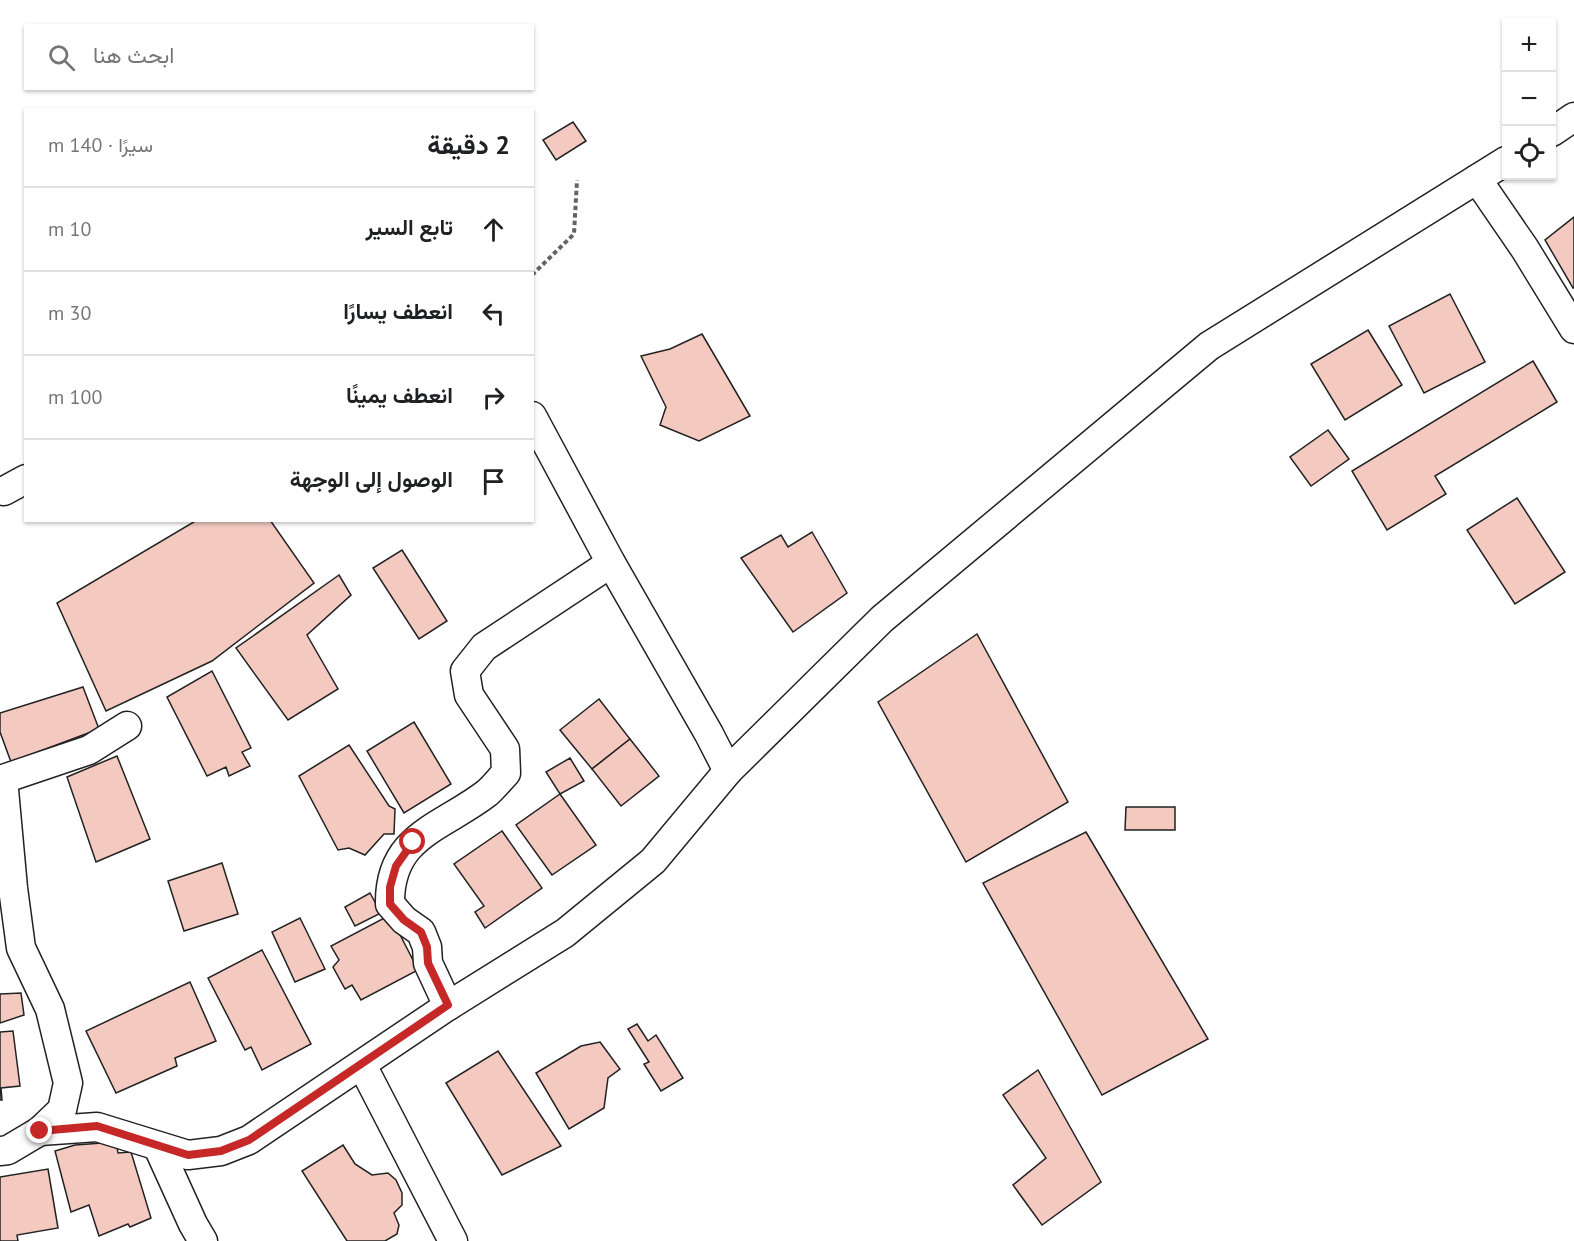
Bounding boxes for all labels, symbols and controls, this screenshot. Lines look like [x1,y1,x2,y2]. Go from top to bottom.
map controls [1502,18,1556,180]
button: + [1502,18,1556,72]
search box [24,24,534,90]
icon: search [45,41,78,74]
text: ابحث هنا [93,41,174,69]
button: − [1502,72,1556,126]
button: locate [1502,126,1556,180]
text: 2 دقيقة [427,128,510,161]
text: سيرًا · 140 m [48,132,153,158]
text: تابع السير [365,213,453,241]
icon: ahead [477,213,510,246]
text: 10 m [48,216,91,242]
text: انعطف يسارًا [343,297,453,325]
icon: left [477,297,510,330]
text: 30 m [48,300,91,326]
text: انعطف يمينًا [346,381,453,409]
icon: right [477,381,510,414]
text: 100 m [48,384,102,410]
text: الوصول إلى الوجهة [290,465,453,493]
icon: arrive [477,465,510,498]
route start [399,828,425,854]
route end [26,1117,52,1143]

